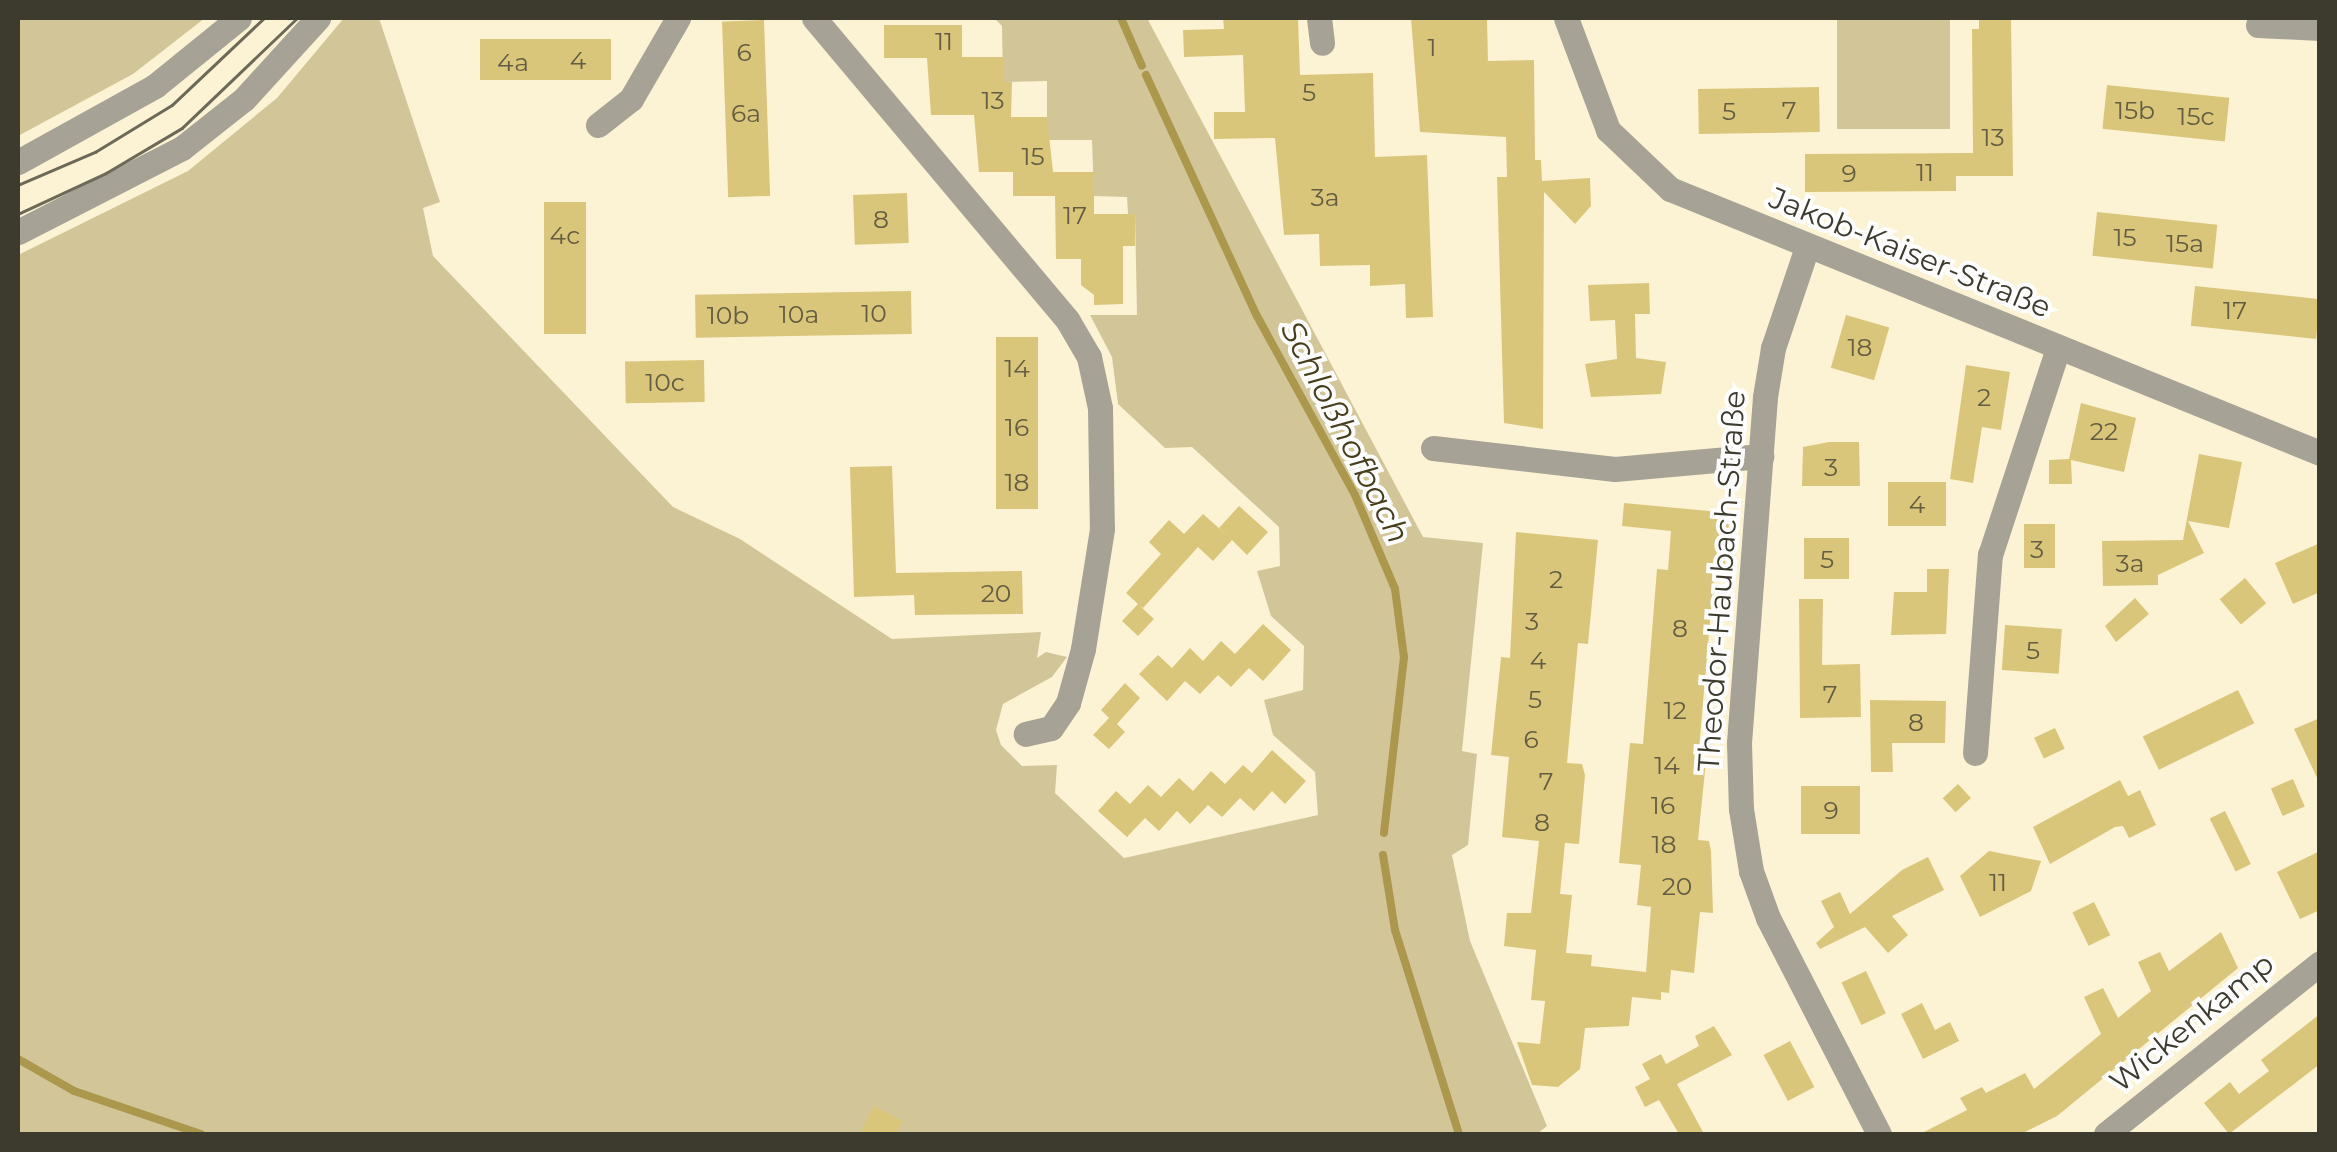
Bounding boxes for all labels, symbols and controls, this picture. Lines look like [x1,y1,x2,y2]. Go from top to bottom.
house number: 11 [935,26,953,56]
house number: 1 [1427,32,1437,62]
house number: 6 [736,37,752,67]
house number: 4 [570,45,586,75]
house number: 4a [497,47,529,77]
house number: 5 [1302,77,1316,107]
house number: 13 [981,85,1005,115]
house number: 7 [1782,95,1796,125]
house number: 15b [2115,95,2155,125]
house number: 5 [1722,96,1736,126]
house number: 6a [731,98,761,128]
house number: 15c [2177,101,2215,131]
house number: 13 [1981,122,2005,152]
house number: 15 [1021,141,1045,171]
house number: 11 [1916,157,1934,187]
house number: 9 [1841,158,1857,188]
street label: Jakob-Kaiser-Straße [1764,180,2056,326]
house number: 3a [1311,182,1339,212]
house number: 17 [1063,200,1087,230]
house number: 8 [873,204,889,234]
house number: 4c [550,220,580,250]
house number: 15 [2113,222,2137,252]
house number: 15a [2166,228,2204,258]
house number: 17 [2223,295,2247,325]
house number: 10 [861,298,887,328]
house number: 10a [779,299,819,329]
house number: 10b [707,300,749,330]
water label: Schloßhofbach [1272,314,1418,550]
house number: 18 [1848,332,1872,362]
house number: 14 [1004,353,1030,383]
house number: 10c [645,367,685,397]
house number: 2 [1977,382,1991,412]
street label: Theodor-Haubach-Straße [1691,389,1753,773]
house number: 16 [1005,412,1029,442]
house number: 22 [2090,416,2118,446]
house number: 3 [1824,452,1838,482]
house number: 18 [1005,467,1029,497]
house number: 4 [1909,489,1925,519]
house number: 3 [2030,534,2044,564]
house number: 5 [1820,544,1834,574]
house number: 3a [2116,548,2144,578]
house number: 2 [1549,564,1563,594]
house number: 20 [981,578,1011,608]
house number: 3 [1525,606,1539,636]
house number: 8 [1672,613,1688,643]
house number: 5 [2026,635,2040,665]
house number: 4 [1530,645,1546,675]
house number: 7 [1823,679,1837,709]
house number: 5 [1528,684,1542,714]
house number: 12 [1663,695,1687,725]
house number: 8 [1908,707,1924,737]
house number: 6 [1523,724,1539,754]
house number: 14 [1654,750,1680,780]
house number: 7 [1539,766,1553,796]
house number: 16 [1651,790,1675,820]
house number: 9 [1823,795,1839,825]
house number: 8 [1534,807,1550,837]
house number: 18 [1652,829,1676,859]
house number: 11 [1989,867,2007,897]
house number: 20 [1662,871,1692,901]
street label: Wickenkamp [2103,946,2281,1100]

